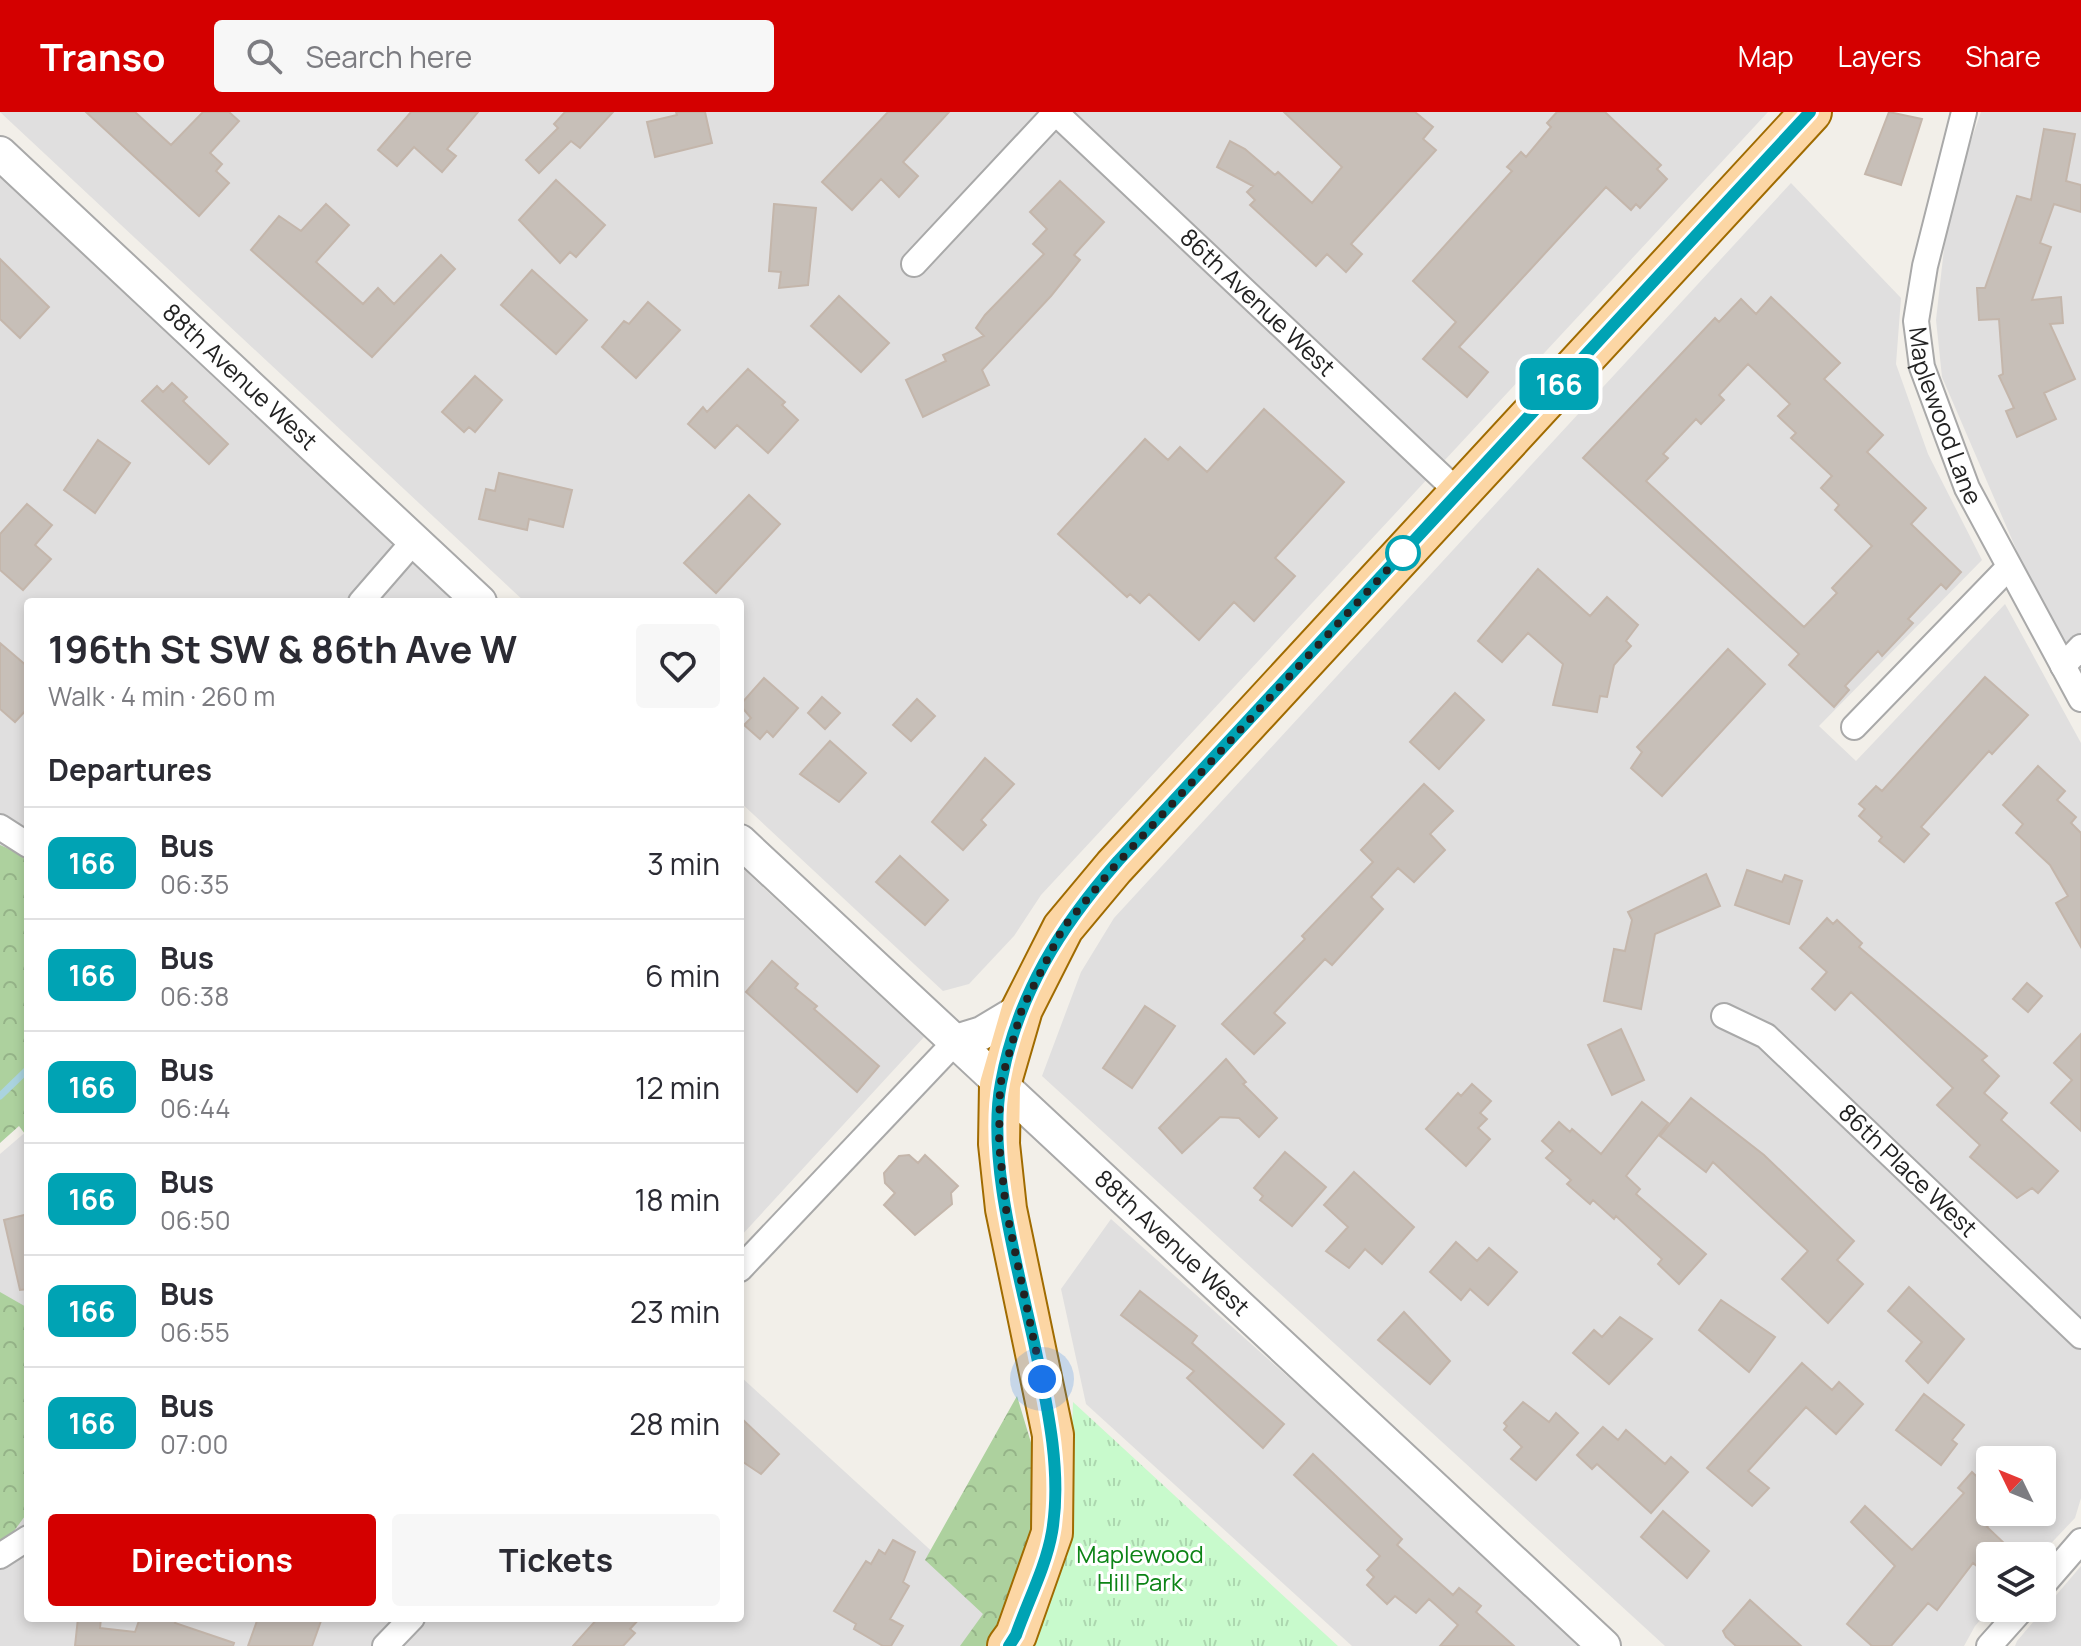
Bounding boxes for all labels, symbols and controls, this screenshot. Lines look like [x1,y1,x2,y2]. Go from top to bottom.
search box [214,20,774,92]
text: Transo [40,30,166,82]
icon: search [242,34,286,78]
text: Search here [306,36,472,77]
text: Map [1738,37,1794,75]
text: Layers [1838,37,1921,75]
text: Share [1965,37,2041,75]
street label: 86th Avenue West [1174,220,1343,383]
street label: 88th Avenue West [156,295,325,457]
street label: Maplewood Lane [1902,325,1991,510]
line badge: 166 [1513,358,1605,410]
text: 166 [1535,365,1583,403]
unlabelled marker [1386,536,1420,570]
text: 196th St SW & 86th Ave W [48,622,517,674]
button: heart [636,624,720,708]
text: Walk · 4 min · 260 m [48,678,275,714]
text: Departures [48,749,212,790]
text: Bus [160,825,214,866]
text: 3 min [647,843,720,884]
text: 166 [68,844,116,882]
text: 06:35 [160,866,229,902]
text: Bus [160,937,214,978]
text: 6 min [645,955,720,996]
text: 166 [68,956,116,994]
text: 06:38 [160,978,229,1014]
text: Bus [160,1049,214,1090]
text: 12 min [635,1067,720,1108]
text: 166 [68,1068,116,1106]
text: 06:44 [160,1090,231,1126]
street label: 86th Place West [1832,1096,1985,1244]
text: Bus [160,1161,214,1202]
street label: 88th Avenue West [1088,1162,1257,1323]
text: 18 min [635,1179,720,1220]
text: 166 [68,1180,116,1218]
text: 06:50 [160,1202,231,1238]
text: Bus [160,1273,214,1314]
text: 23 min [630,1291,720,1332]
text: 166 [68,1292,116,1330]
text: 06:55 [160,1314,230,1350]
your location [1022,1359,1062,1399]
text: Bus [160,1385,214,1426]
text: 28 min [629,1403,720,1444]
text: 166 [68,1404,116,1442]
text: 07:00 [160,1426,228,1462]
north arrow [1976,1446,2056,1526]
map controls [1976,1446,2056,1622]
button: Directions [48,1514,376,1606]
button: Tickets [392,1514,720,1606]
park label: Maplewood Hill Park [1076,1537,1204,1598]
button: layers [1976,1542,2056,1622]

